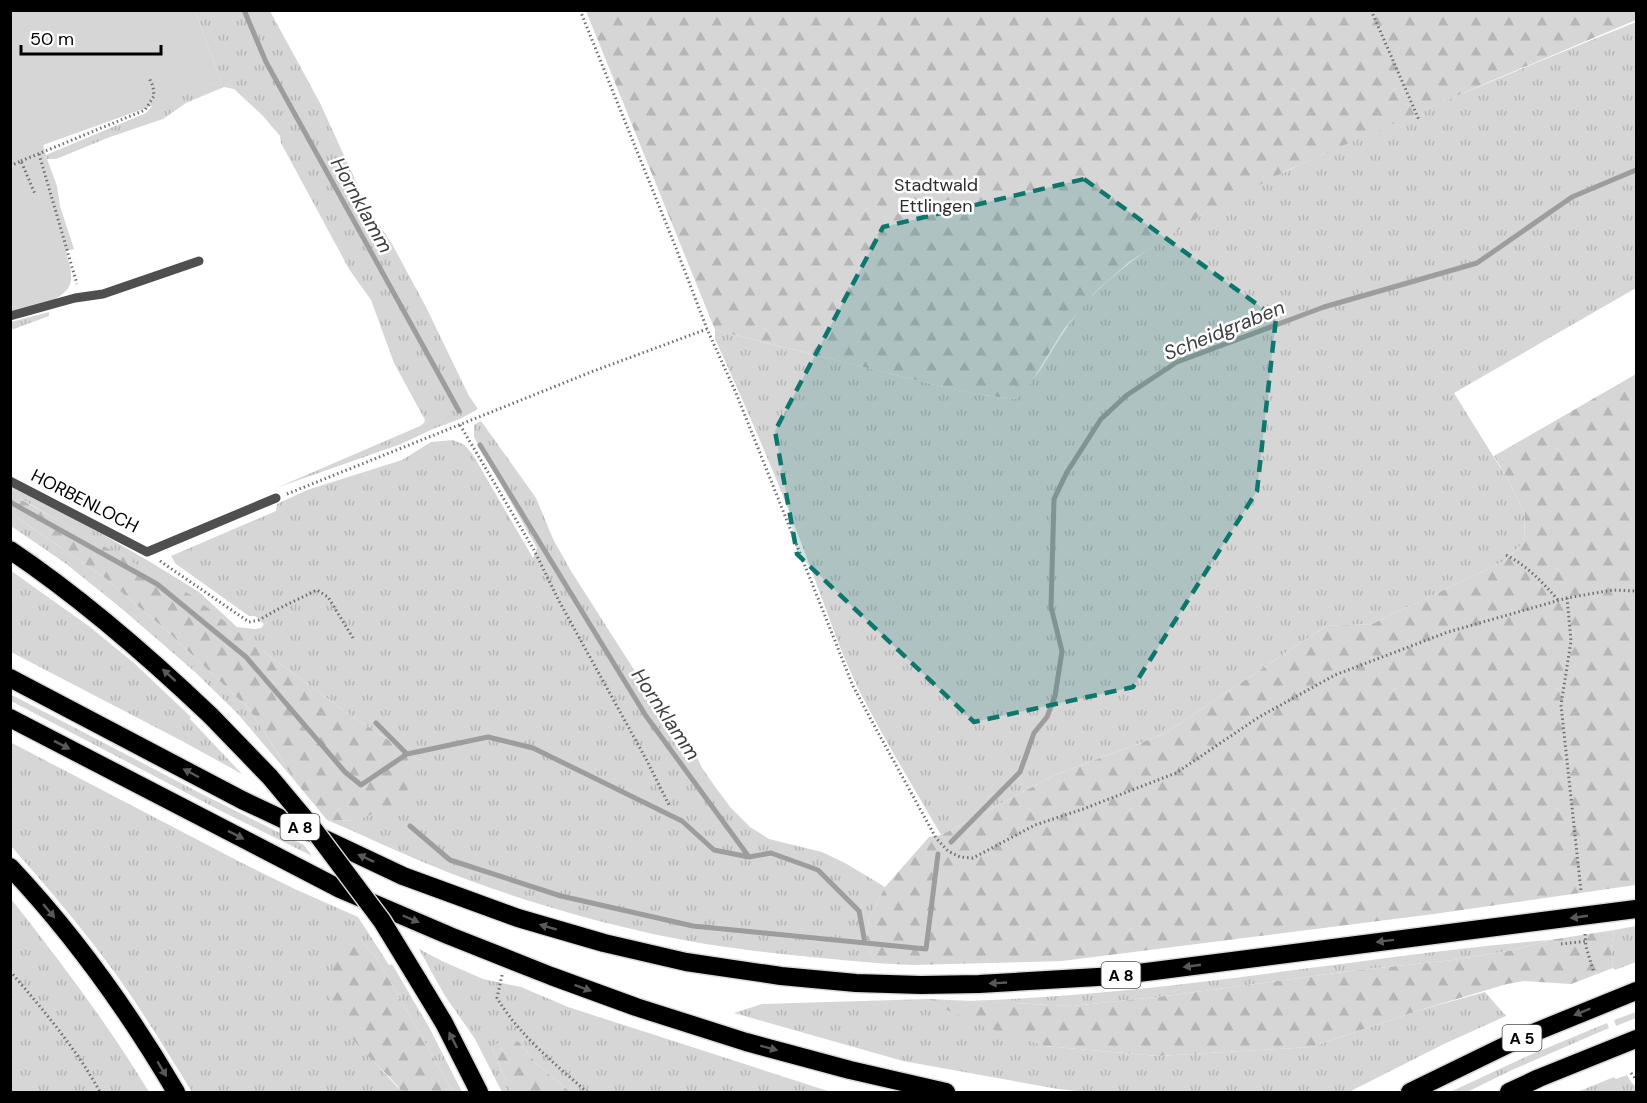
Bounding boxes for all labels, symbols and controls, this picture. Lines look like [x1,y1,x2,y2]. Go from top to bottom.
scale bar [21,18,160,56]
text: 50 m [30,27,74,51]
water label: Hornklamm [325,153,399,257]
park label: Stadtwald Ettlingen [894,173,978,218]
water label: Scheidgraben [1160,294,1288,366]
street label: HORBENLOCH [27,464,143,538]
water label: Hornklamm [626,663,706,765]
one-way arrow [162,669,176,683]
one-way arrow [54,740,71,750]
one-way arrow [182,768,199,777]
road number: A 8 [280,814,320,840]
one-way arrow [227,830,244,840]
one-way arrow [357,854,374,863]
one-way arrow [42,903,55,918]
one-way arrow [1569,912,1588,922]
one-way arrow [402,915,420,925]
one-way arrow [539,922,557,931]
one-way arrow [1375,936,1394,946]
one-way arrow [1182,961,1201,970]
road number: A 8 [1102,962,1140,988]
one-way arrow [988,979,1007,988]
one-way arrow [574,983,592,993]
one-way arrow [1573,1008,1591,1017]
road number: A 5 [1502,1025,1541,1051]
one-way arrow [448,1032,458,1049]
one-way arrow [760,1044,778,1053]
one-way arrow [157,1061,168,1077]

